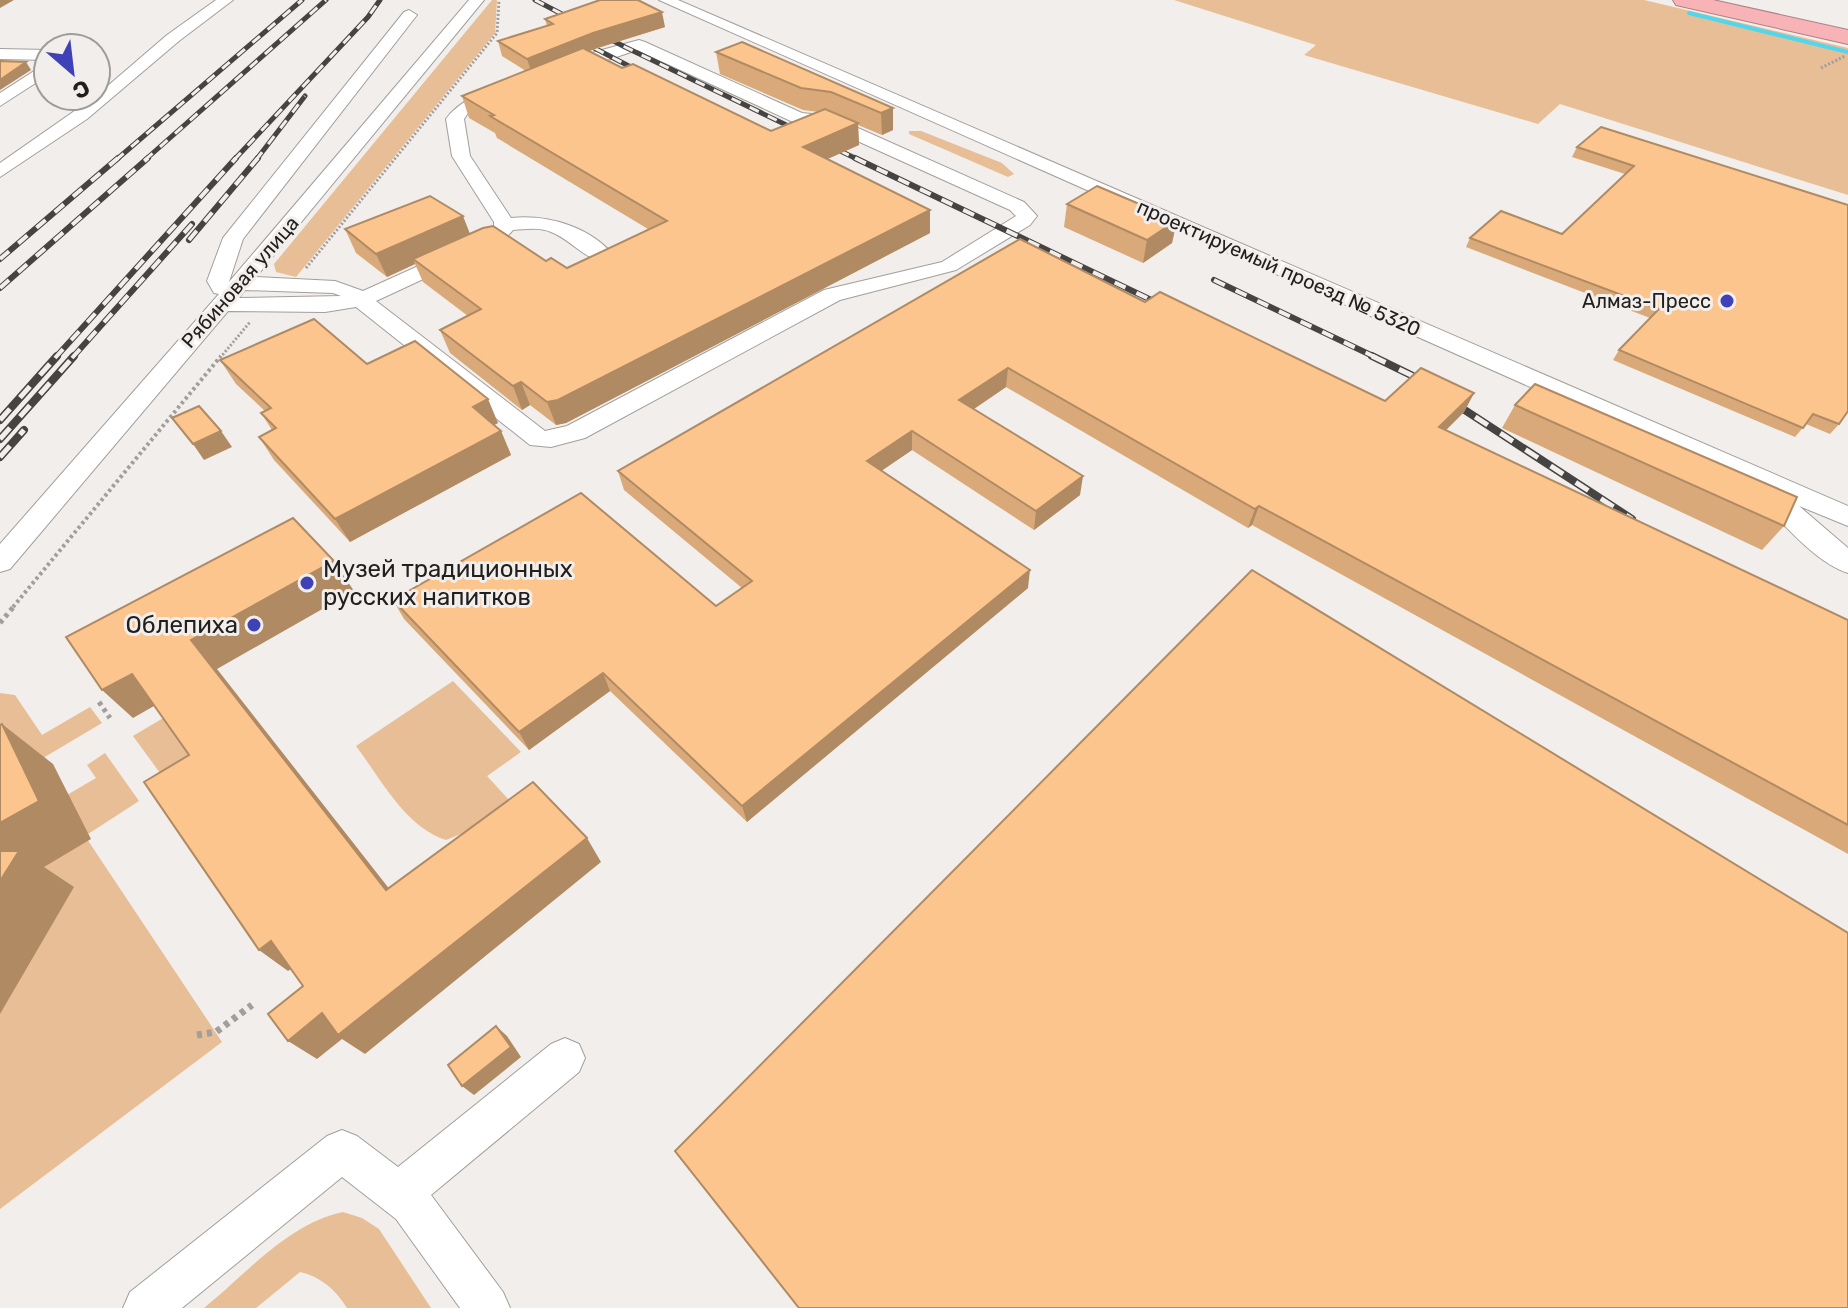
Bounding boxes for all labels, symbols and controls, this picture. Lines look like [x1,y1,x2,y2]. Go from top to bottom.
north arrow [32,32,112,112]
text: С [68,74,94,105]
street label: проектируемый проезд № 5320 [1134,194,1424,342]
street label: Рябиновая улица [176,211,304,353]
place label: Алмаз-Пресс [1582,289,1711,313]
marker: Алмаз-Пресс [1718,292,1736,310]
place label: Музей традиционных русских напитков [323,555,573,611]
marker: Музей традиционных русских напитков [298,574,316,592]
place label: Облепиха [125,611,238,639]
marker: Облепиха [245,616,263,634]

